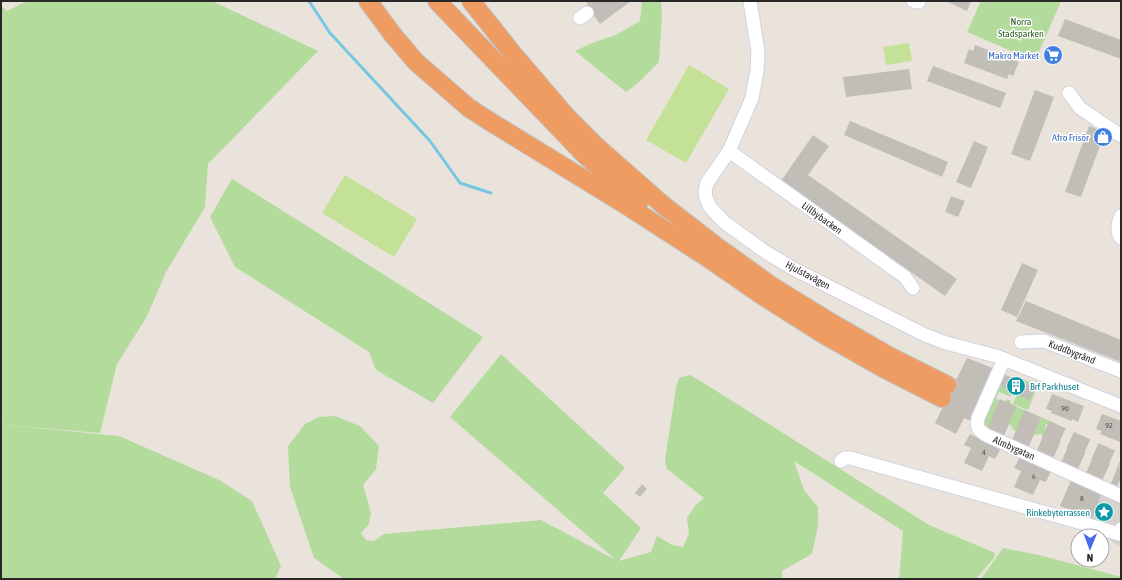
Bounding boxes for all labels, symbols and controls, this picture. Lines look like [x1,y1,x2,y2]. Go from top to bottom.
park label: Norra Stadsparken [998,16,1044,39]
supermarket icon: Makro Market [1042,44,1064,66]
place label: Makro Market [988,50,1039,61]
shop icon: Afro Frisör [1092,126,1114,148]
place label: Afro Frisör [1052,132,1090,143]
street label: Lillbybacken [800,200,844,236]
street label: Hjulstavägen [784,259,832,291]
street label: Kuddbygränd [1047,338,1097,366]
building icon: Brf Parkhuset [1005,375,1027,397]
place label: Brf Parkhuset [1030,381,1079,392]
house number: 90 [1061,404,1069,413]
house number: 92 [1105,421,1113,430]
street label: Almbygatan [991,434,1037,462]
house number: 4 [982,448,986,457]
house number: 6 [1032,472,1036,481]
house number: 8 [1080,494,1084,503]
place icon: Rinkebyterrassen [1093,501,1115,523]
place label: Rinkebyterrassen [1026,507,1090,518]
north arrow [1070,528,1110,568]
text: N [1086,552,1093,564]

